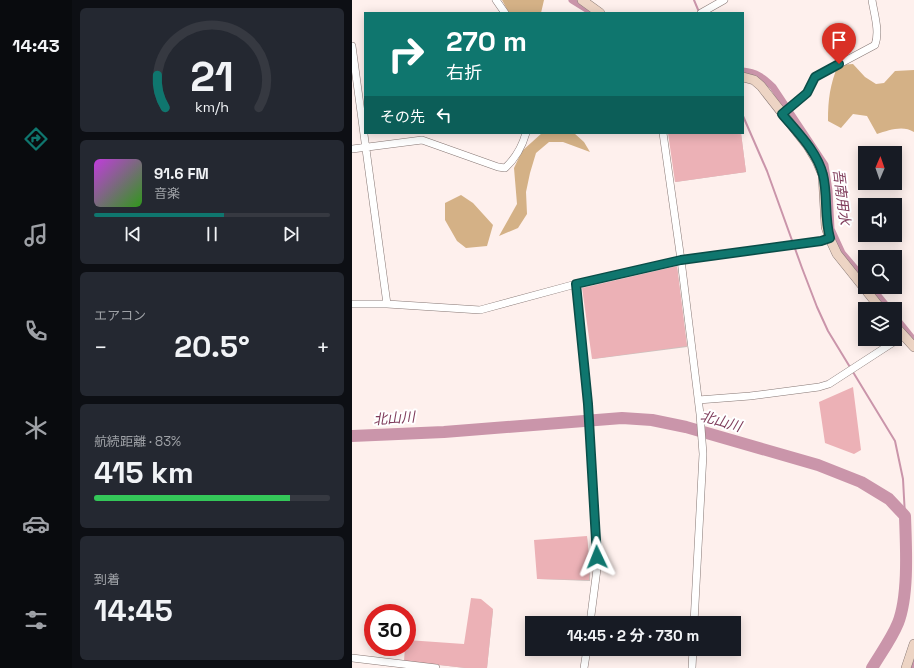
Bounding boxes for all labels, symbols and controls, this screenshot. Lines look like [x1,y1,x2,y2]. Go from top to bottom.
text: 270 m [446,23,527,59]
pin [822,23,856,64]
icon: right [380,28,432,80]
icon: arrive [828,29,850,51]
text: 14:43 [12,34,60,57]
text: 21 [190,50,234,103]
text: 右折 [446,61,482,84]
text: km/h [195,98,229,116]
icon: left [433,104,455,126]
text: その先 [380,107,425,126]
icon: directions [22,125,50,153]
north arrow [858,146,902,190]
map controls [858,146,902,346]
text: 91.6 FM [154,164,209,183]
water label: 吾南用水 [830,168,855,228]
text: 音楽 [154,185,180,202]
button: sound [858,198,902,242]
icon: music [22,221,50,249]
icon: previous [122,223,144,245]
icon: pause [201,223,223,245]
icon: next [280,223,302,245]
button: search [858,250,902,294]
button: layers [858,302,902,346]
text: エアコン [94,307,146,324]
icon: phone [22,317,50,345]
text: 20.5° [174,327,250,366]
text: − [94,333,108,361]
text: + [316,333,330,361]
water label: 北山川 [372,407,418,428]
water label: 北山川 [698,407,746,436]
icon: climate [22,414,50,442]
text: 航続距離 · 83% [94,433,181,450]
text: 415 km [94,453,194,492]
icon: car [22,510,50,538]
position arrow [576,536,618,578]
text: 到着 [94,571,120,588]
text: 14:45 [94,591,173,630]
speed limit sign: 30 [364,604,416,656]
icon: filters [22,606,50,634]
text: 14:45 · 2 分 · 730 m [567,626,699,645]

